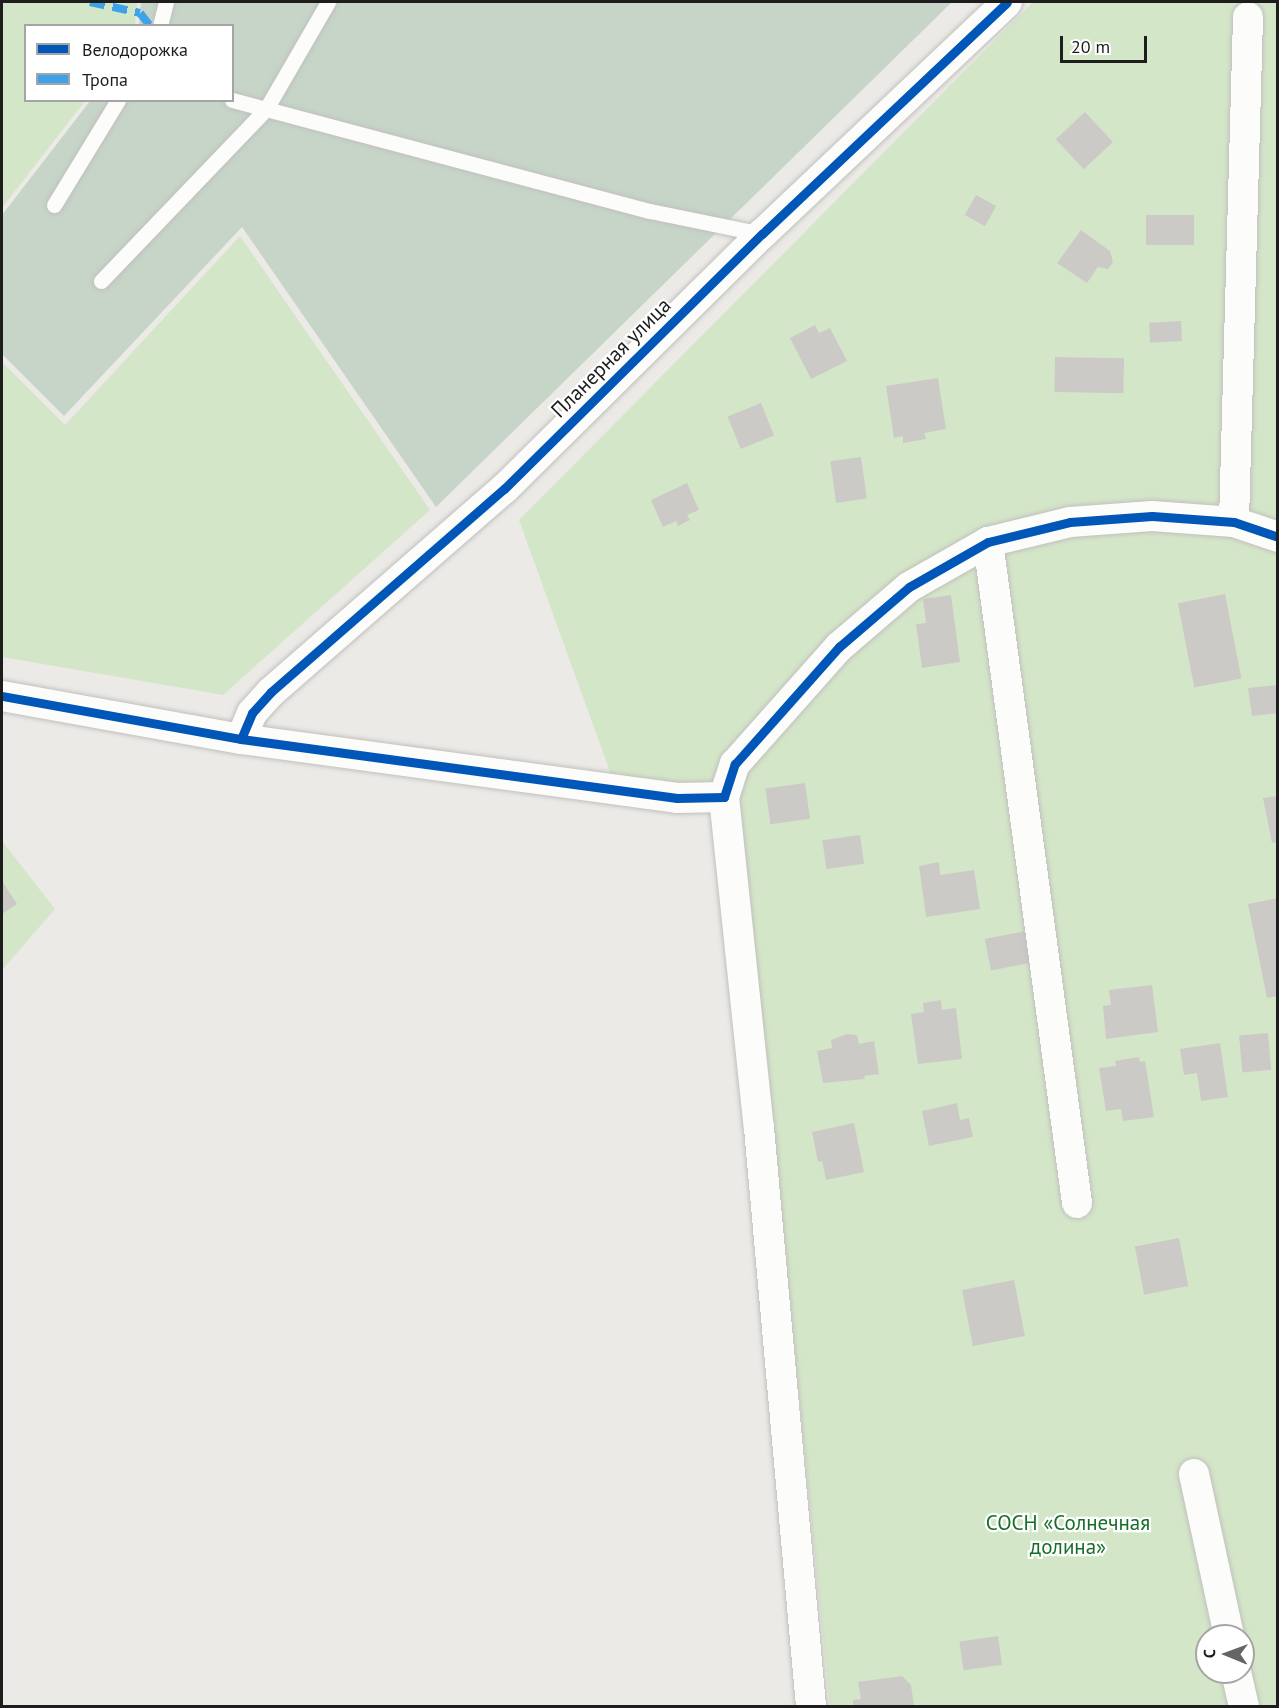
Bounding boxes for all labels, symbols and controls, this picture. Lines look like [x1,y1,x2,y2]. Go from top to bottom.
legend [24,24,234,102]
scale bar [1063,24,1150,62]
text: 20 m [1071,35,1110,58]
text: Велодорожка [82,38,188,61]
text: Тропа [82,68,128,91]
street label: Планерная улица [546,293,676,423]
park label: СОСН «Солнечная долина» [986,1510,1150,1560]
north arrow [1195,1624,1255,1684]
text: С [1199,1649,1219,1658]

